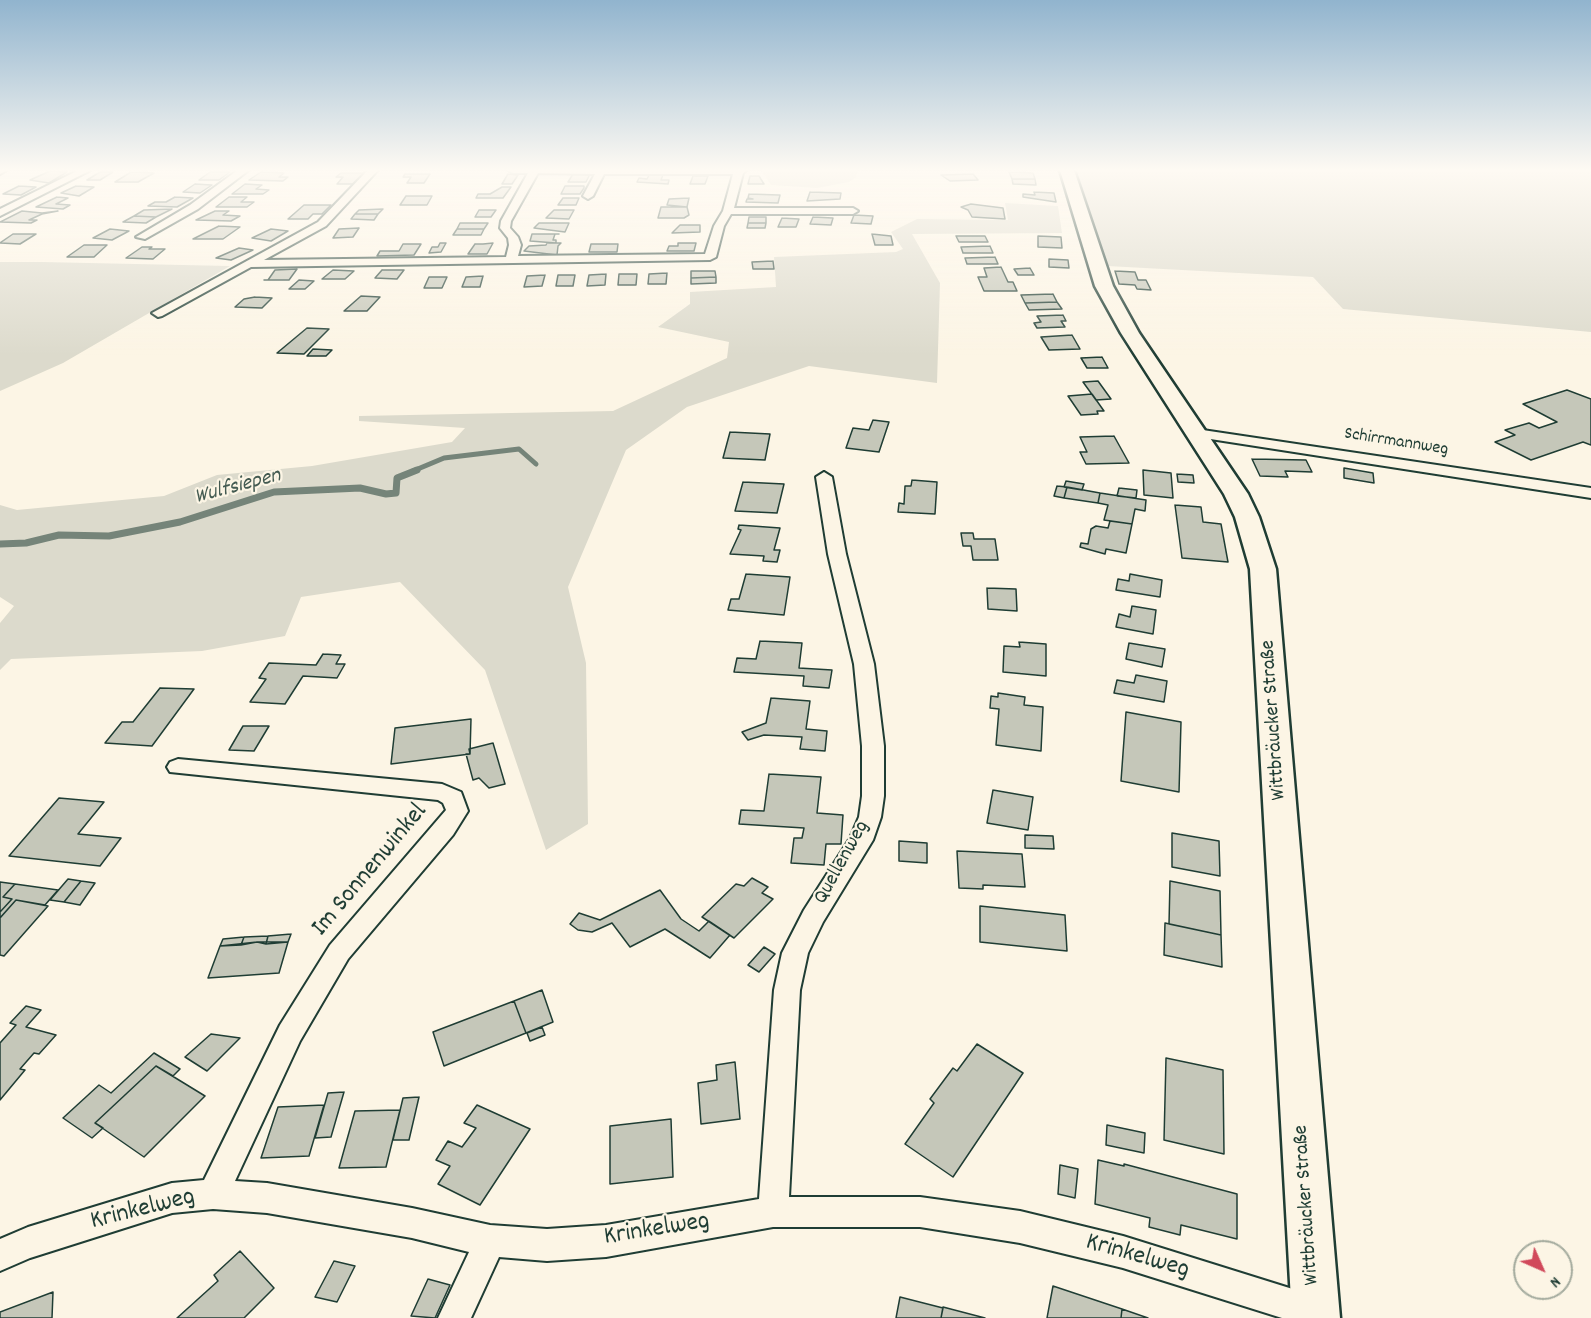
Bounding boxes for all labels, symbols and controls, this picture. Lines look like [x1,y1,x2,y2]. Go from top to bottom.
street label: Schirrmannweg [1343,424,1449,462]
water label: Wulfsiepen [192,464,284,512]
street label: Wittbräucker Straße [1257,639,1293,801]
street label: Im Sonnenwinkel [306,798,436,944]
street label: Quellenweg [810,817,876,909]
street label: Wittbräucker Straße [1290,1124,1326,1286]
street label: Krinkelweg [88,1183,198,1239]
street label: Krinkelweg [602,1207,712,1255]
street label: Krinkelweg [1082,1228,1192,1288]
north arrow [1513,1240,1573,1300]
text: N [1544,1271,1566,1293]

